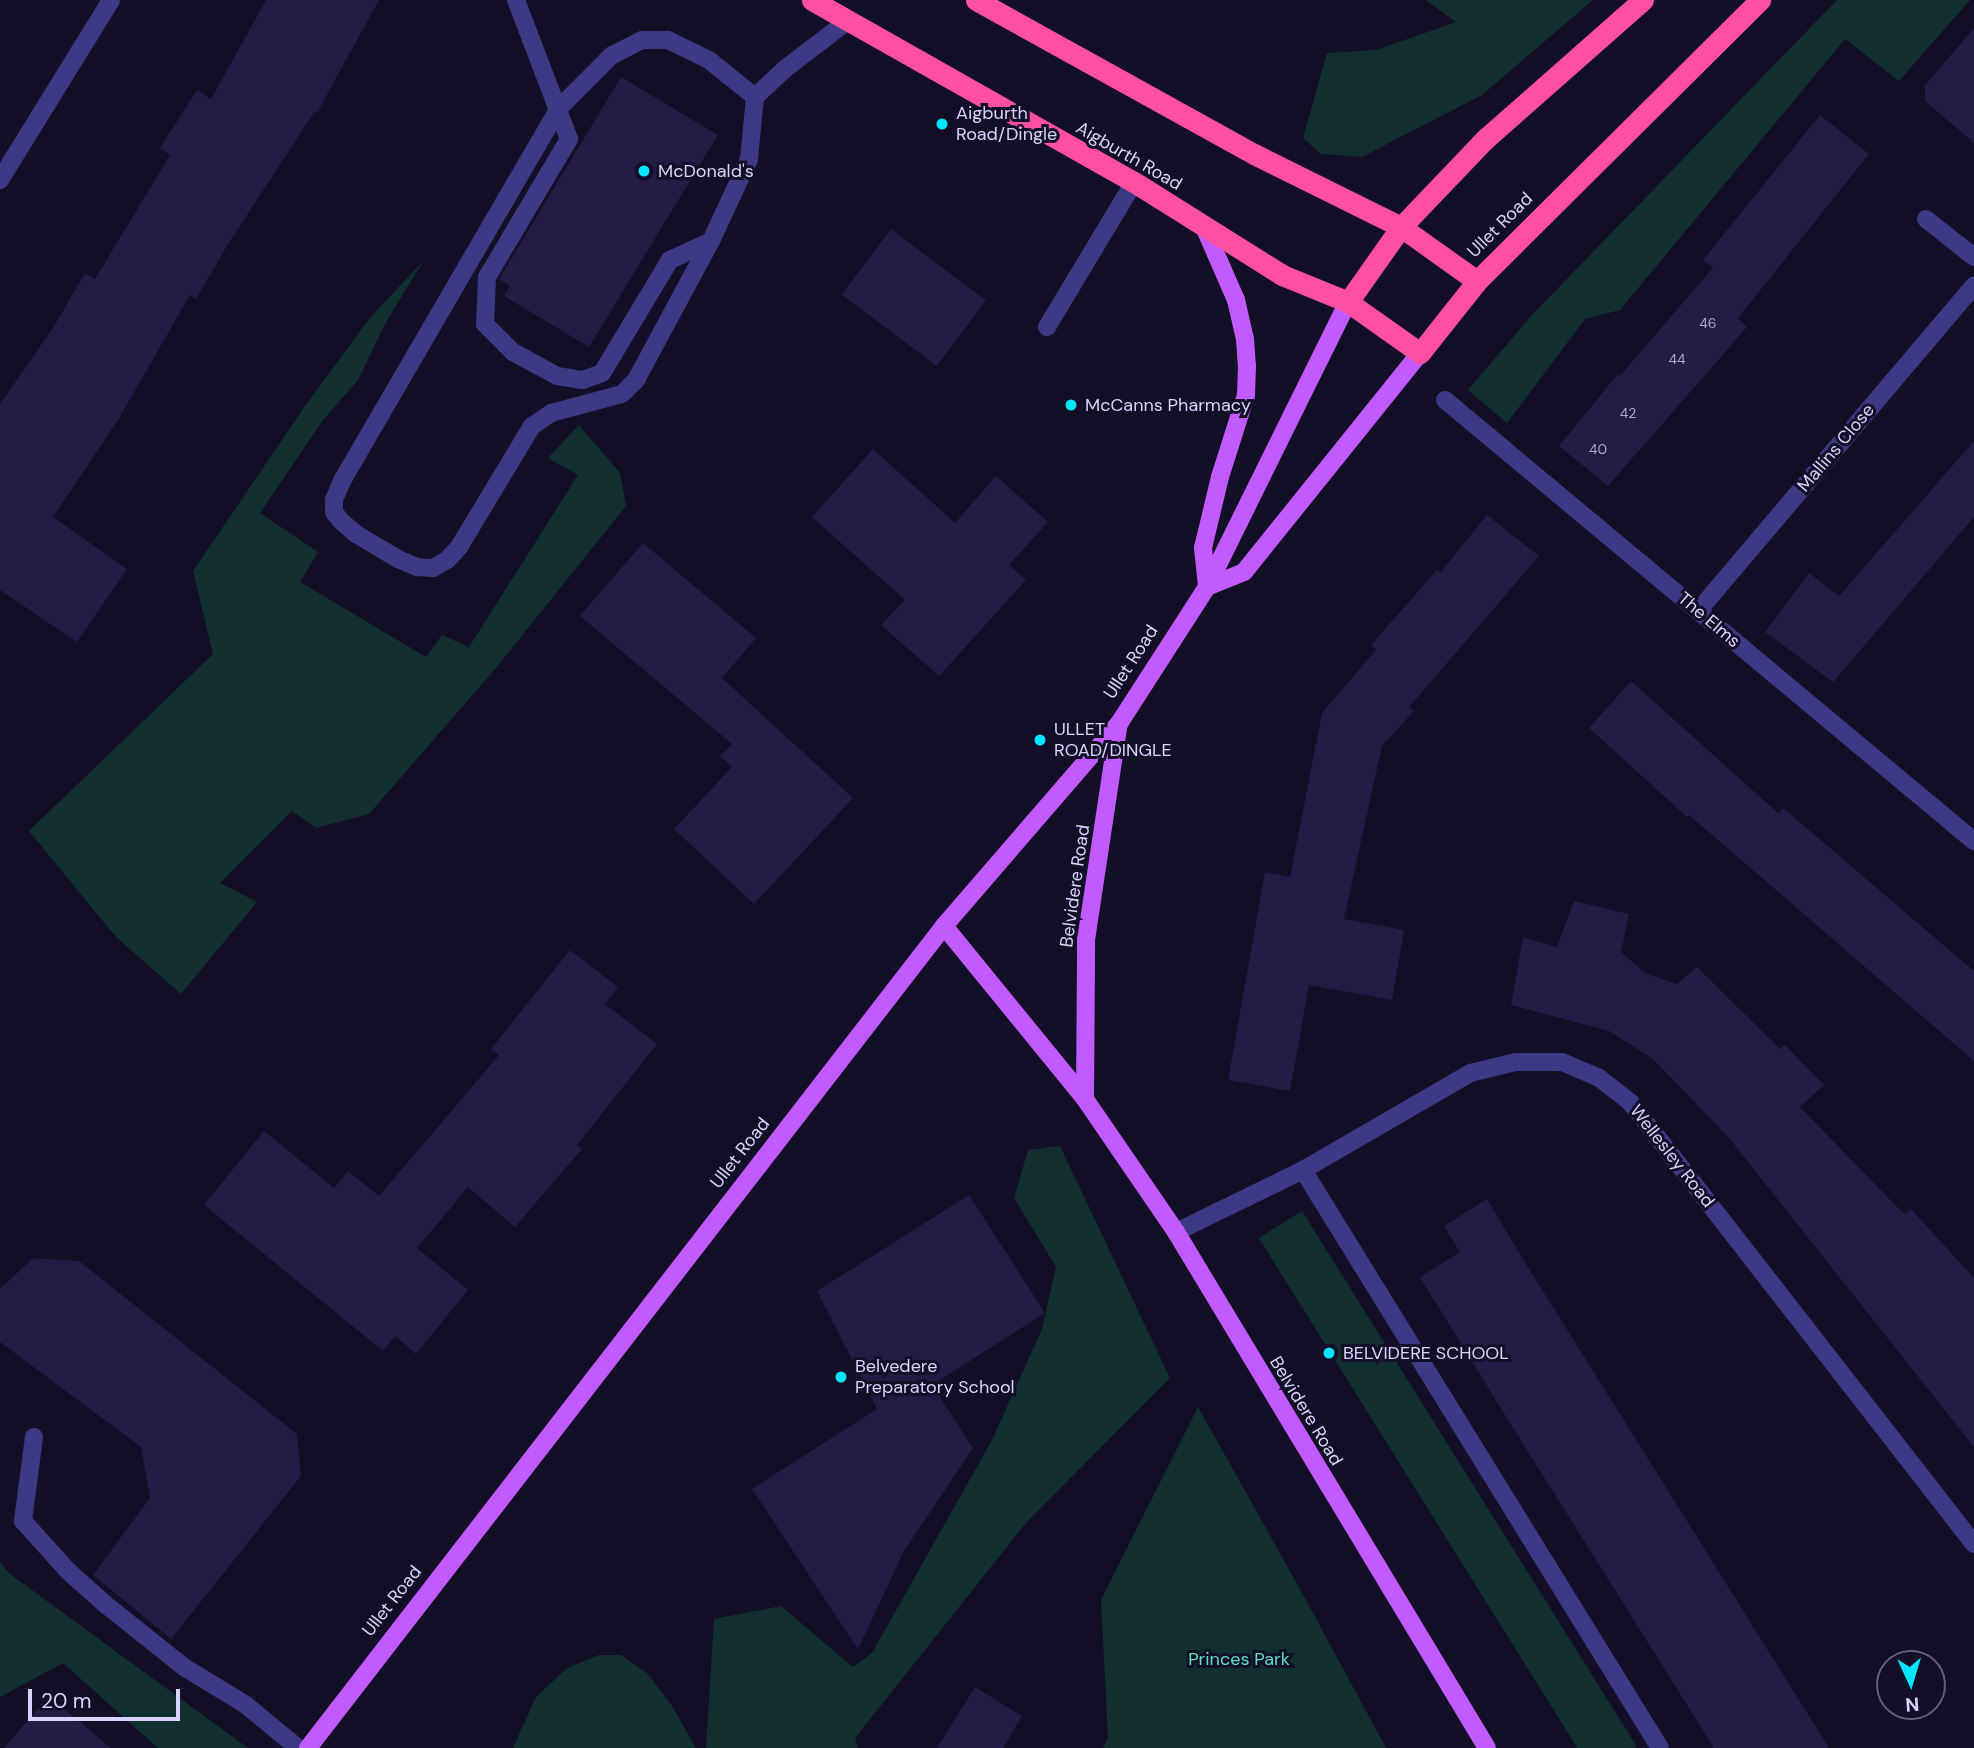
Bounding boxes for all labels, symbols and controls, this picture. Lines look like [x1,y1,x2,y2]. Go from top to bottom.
place label: Aigburth Road/Dingle [956,103,1057,146]
marker: Aigburth Road/Dingle [934,116,950,132]
street label: Aigburth Road [1072,117,1186,195]
place label: McDonald's [658,160,754,182]
marker: McDonald's [636,163,652,179]
street label: Ullet Road [1463,188,1537,262]
house number: 46 [1699,315,1717,331]
house number: 44 [1669,351,1685,367]
place label: McCanns Pharmacy [1085,394,1251,416]
marker: McCanns Pharmacy [1063,397,1079,413]
street label: Mallins Close [1793,400,1879,496]
house number: 42 [1620,405,1636,421]
house number: 40 [1589,441,1607,457]
street label: The Elms [1673,588,1745,652]
street label: Ullet Road [1099,621,1163,703]
place label: ULLET ROAD/DINGLE [1054,719,1172,762]
marker: ULLET ROAD/DINGLE [1032,732,1048,748]
street label: Belvidere Road [1056,823,1094,949]
street label: Wellesley Road [1625,1100,1719,1212]
street label: Ullet Road [706,1113,774,1193]
place label: BELVIDERE SCHOOL [1343,1342,1509,1364]
marker: BELVIDERE SCHOOL [1321,1345,1337,1361]
street label: Belvidere Road [1265,1352,1347,1470]
place label: Belvedere Preparatory School [855,1356,1015,1398]
marker: Belvedere Preparatory School [833,1369,849,1385]
street label: Ullet Road [358,1561,426,1641]
park label: Princes Park [1188,1648,1290,1670]
north arrow [1876,1650,1946,1720]
scale bar [32,1674,184,1718]
text: 20 m [41,1687,92,1715]
text: N [1905,1691,1920,1717]

